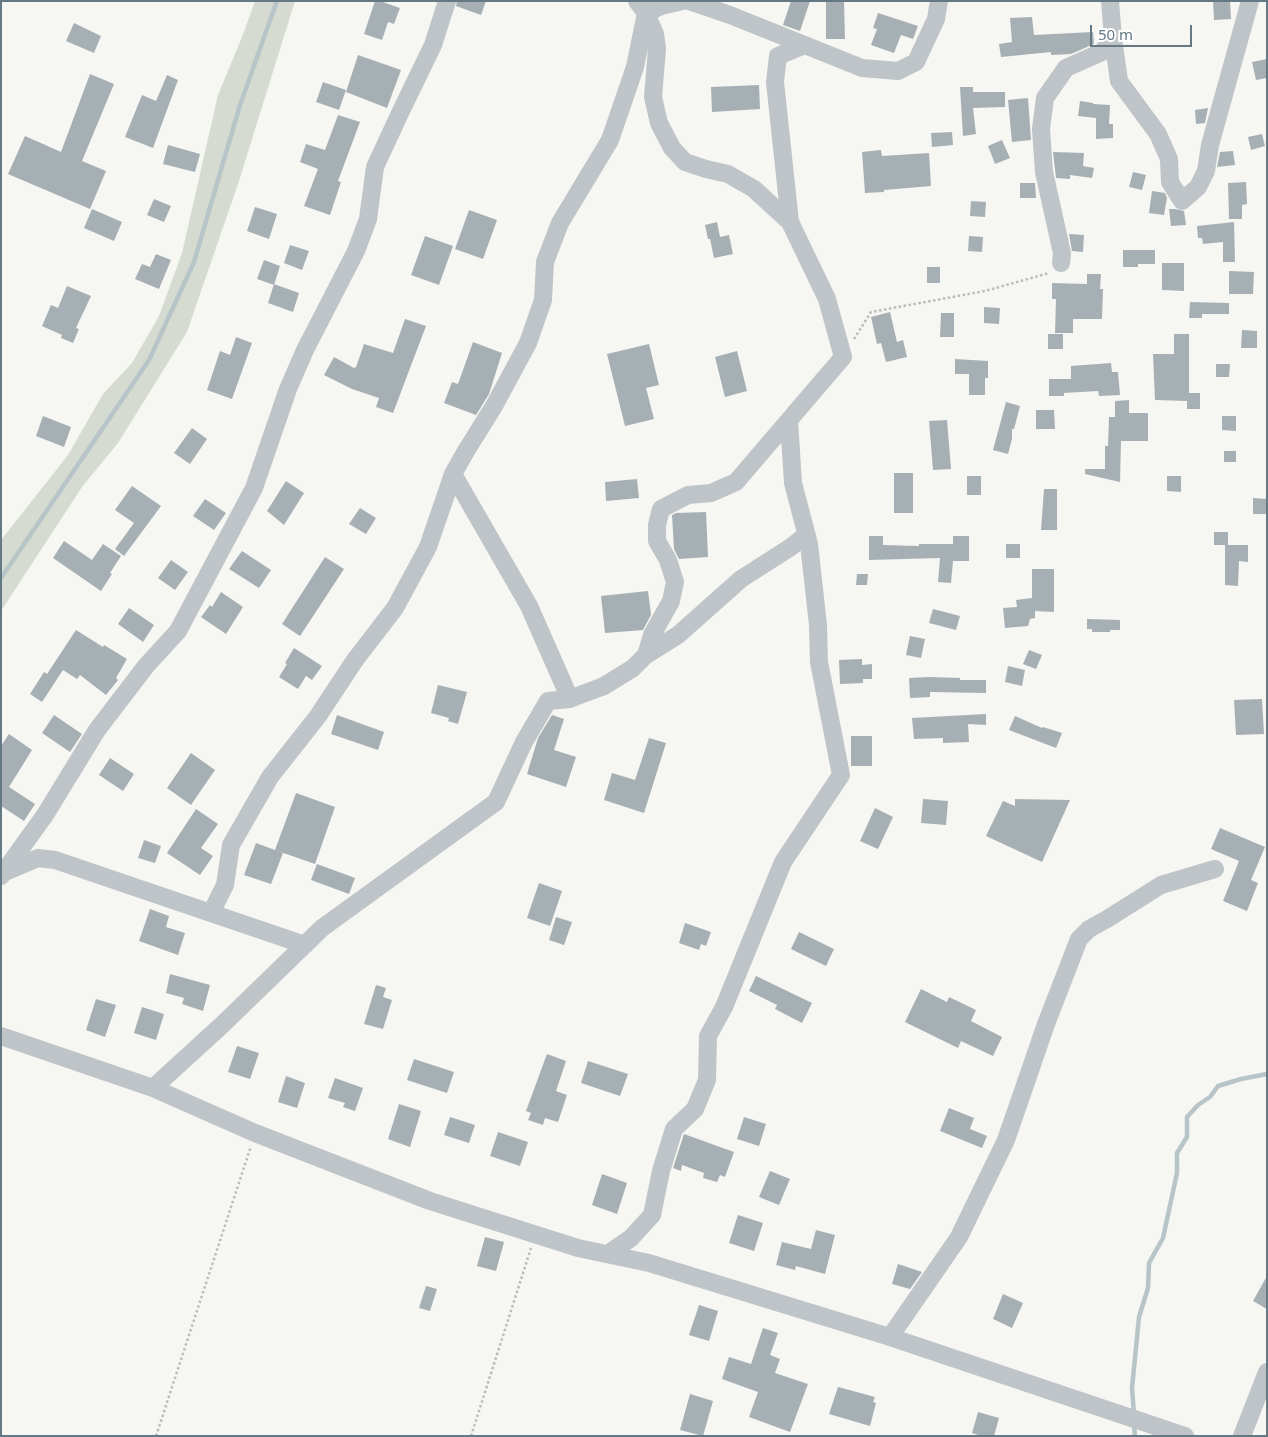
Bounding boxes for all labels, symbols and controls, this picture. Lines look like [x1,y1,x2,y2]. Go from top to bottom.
scale bar [1093,15,1196,47]
text: 50 m [1098,24,1133,44]

